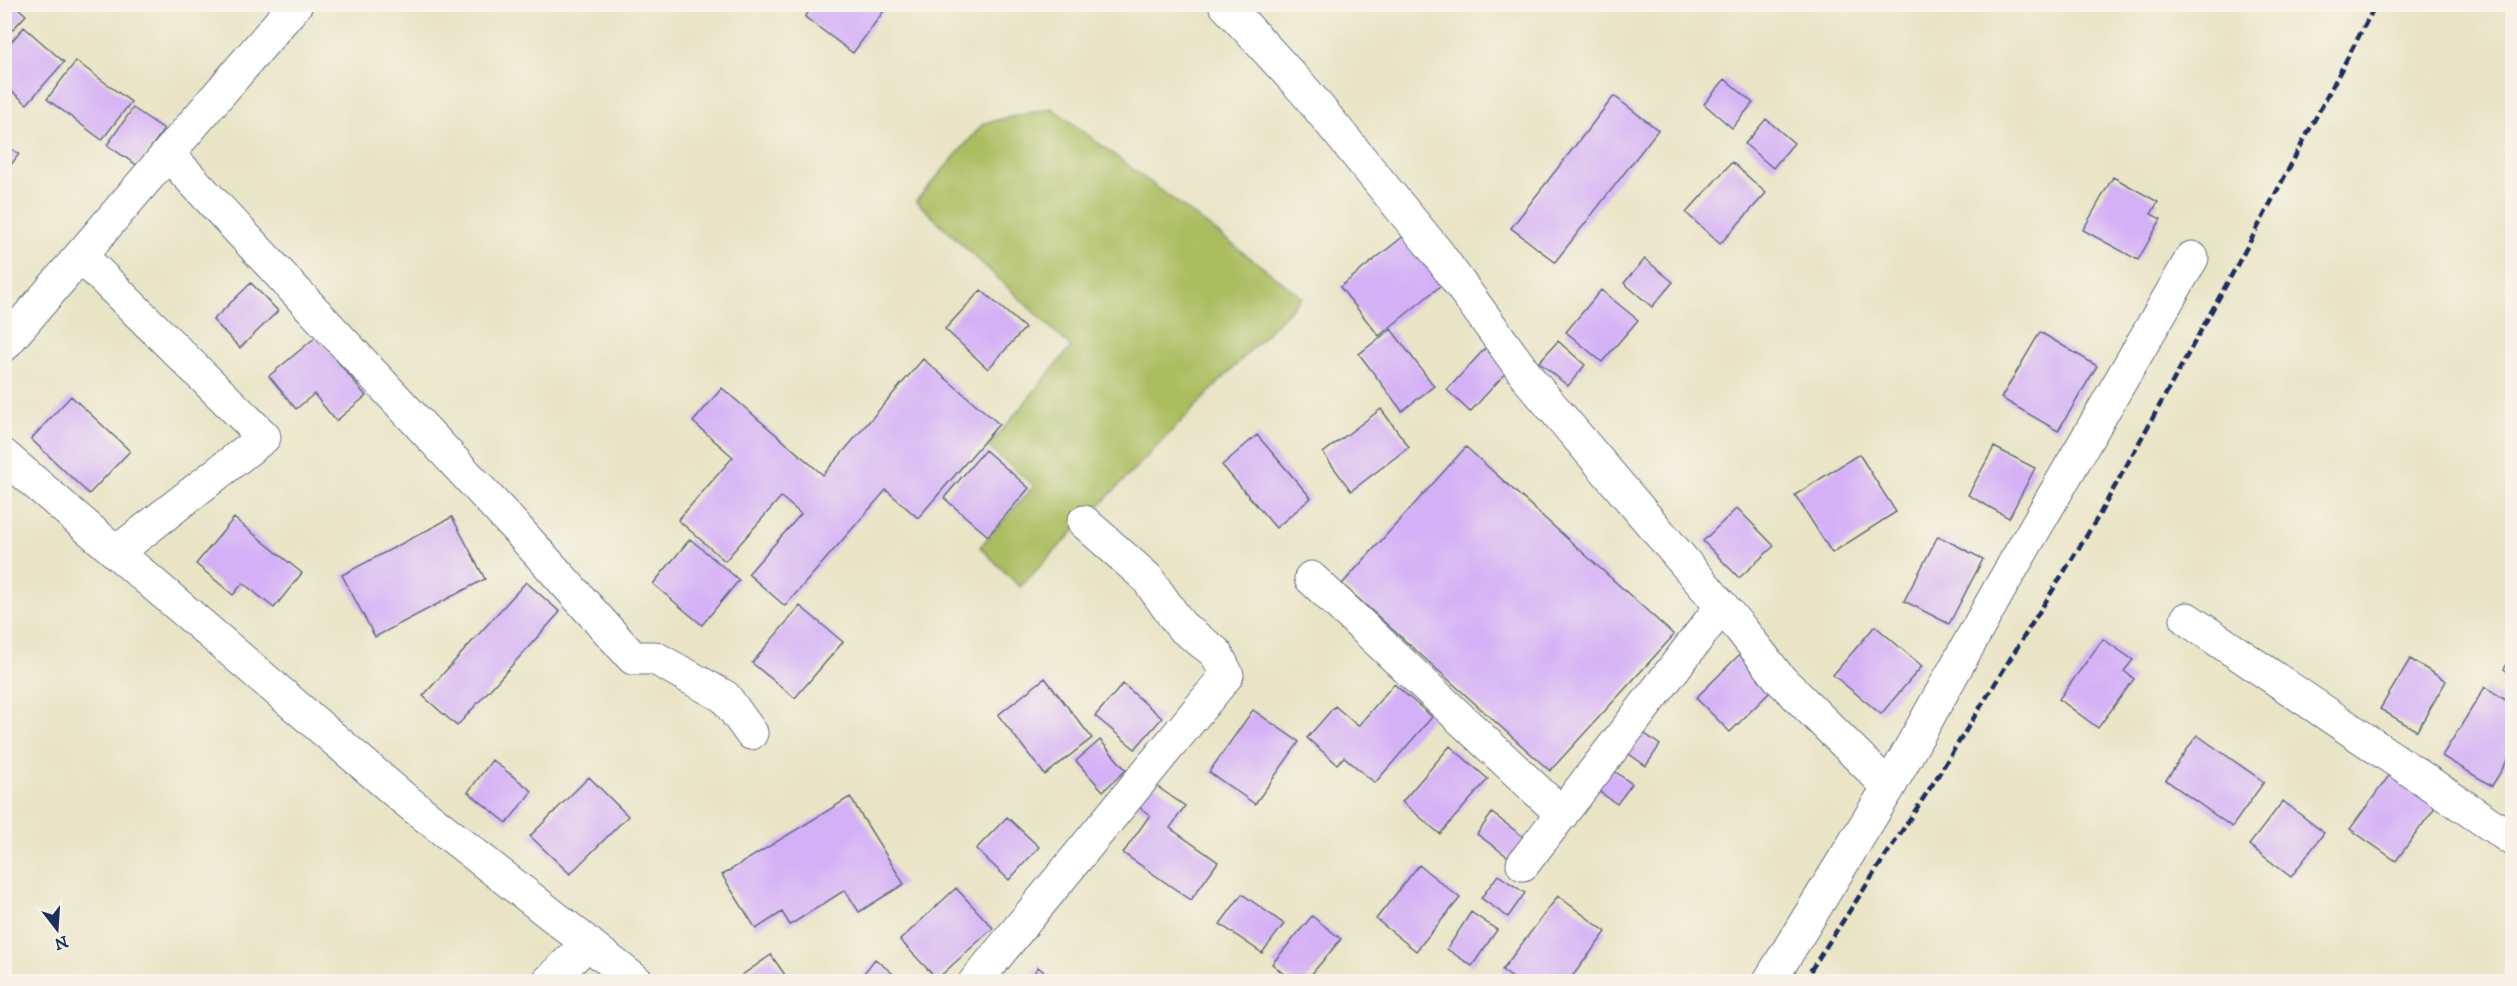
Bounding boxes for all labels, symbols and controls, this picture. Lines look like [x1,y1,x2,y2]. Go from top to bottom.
north arrow [27,899,87,959]
text: N [52,931,70,954]

